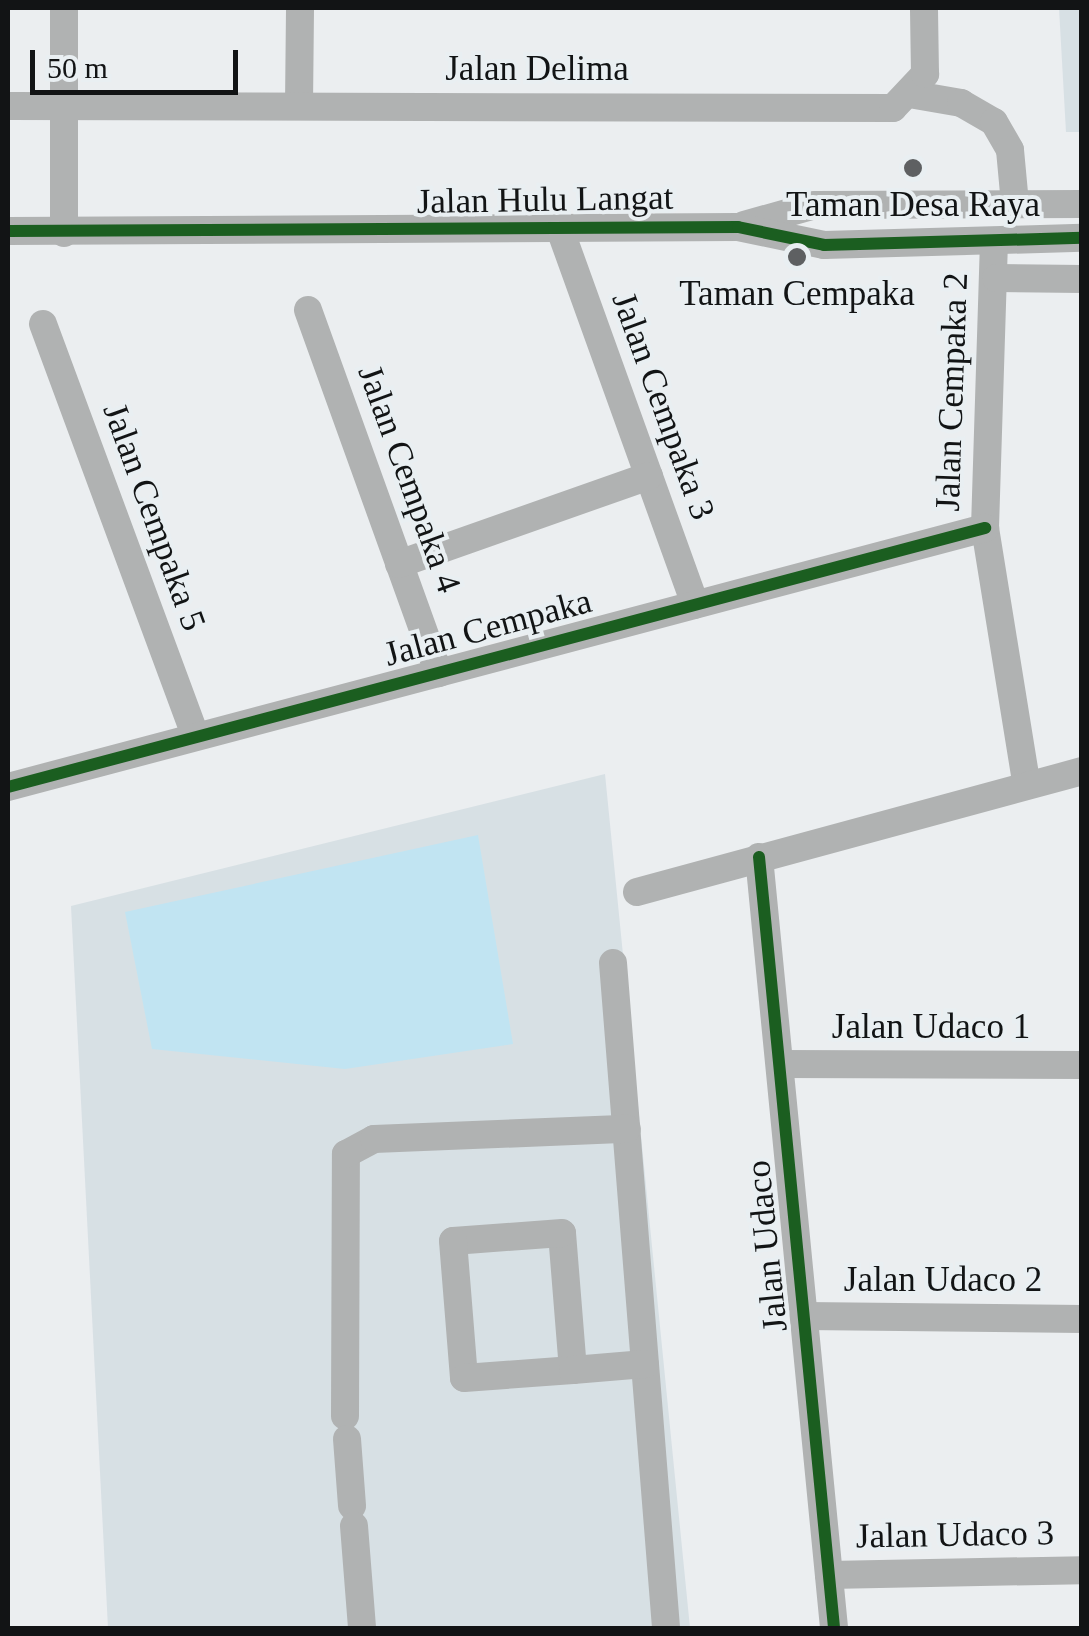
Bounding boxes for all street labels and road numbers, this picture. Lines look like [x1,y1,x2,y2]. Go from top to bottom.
street label: Jalan Delima [445,48,629,90]
street label: Jalan Hulu Langat [416,177,674,223]
street label: Jalan Cempaka 2 [927,272,977,512]
street label: Jalan Cempaka 3 [602,286,724,526]
street label: Jalan Cempaka 4 [348,359,470,599]
street label: Jalan Cempaka 5 [93,397,215,637]
street label: Jalan Cempaka [380,580,596,676]
street label: Jalan Udaco 1 [832,1006,1030,1048]
street label: Jalan Udaco [737,1158,797,1334]
street label: Jalan Udaco 2 [844,1259,1042,1301]
street label: Jalan Udaco 3 [856,1512,1054,1558]

